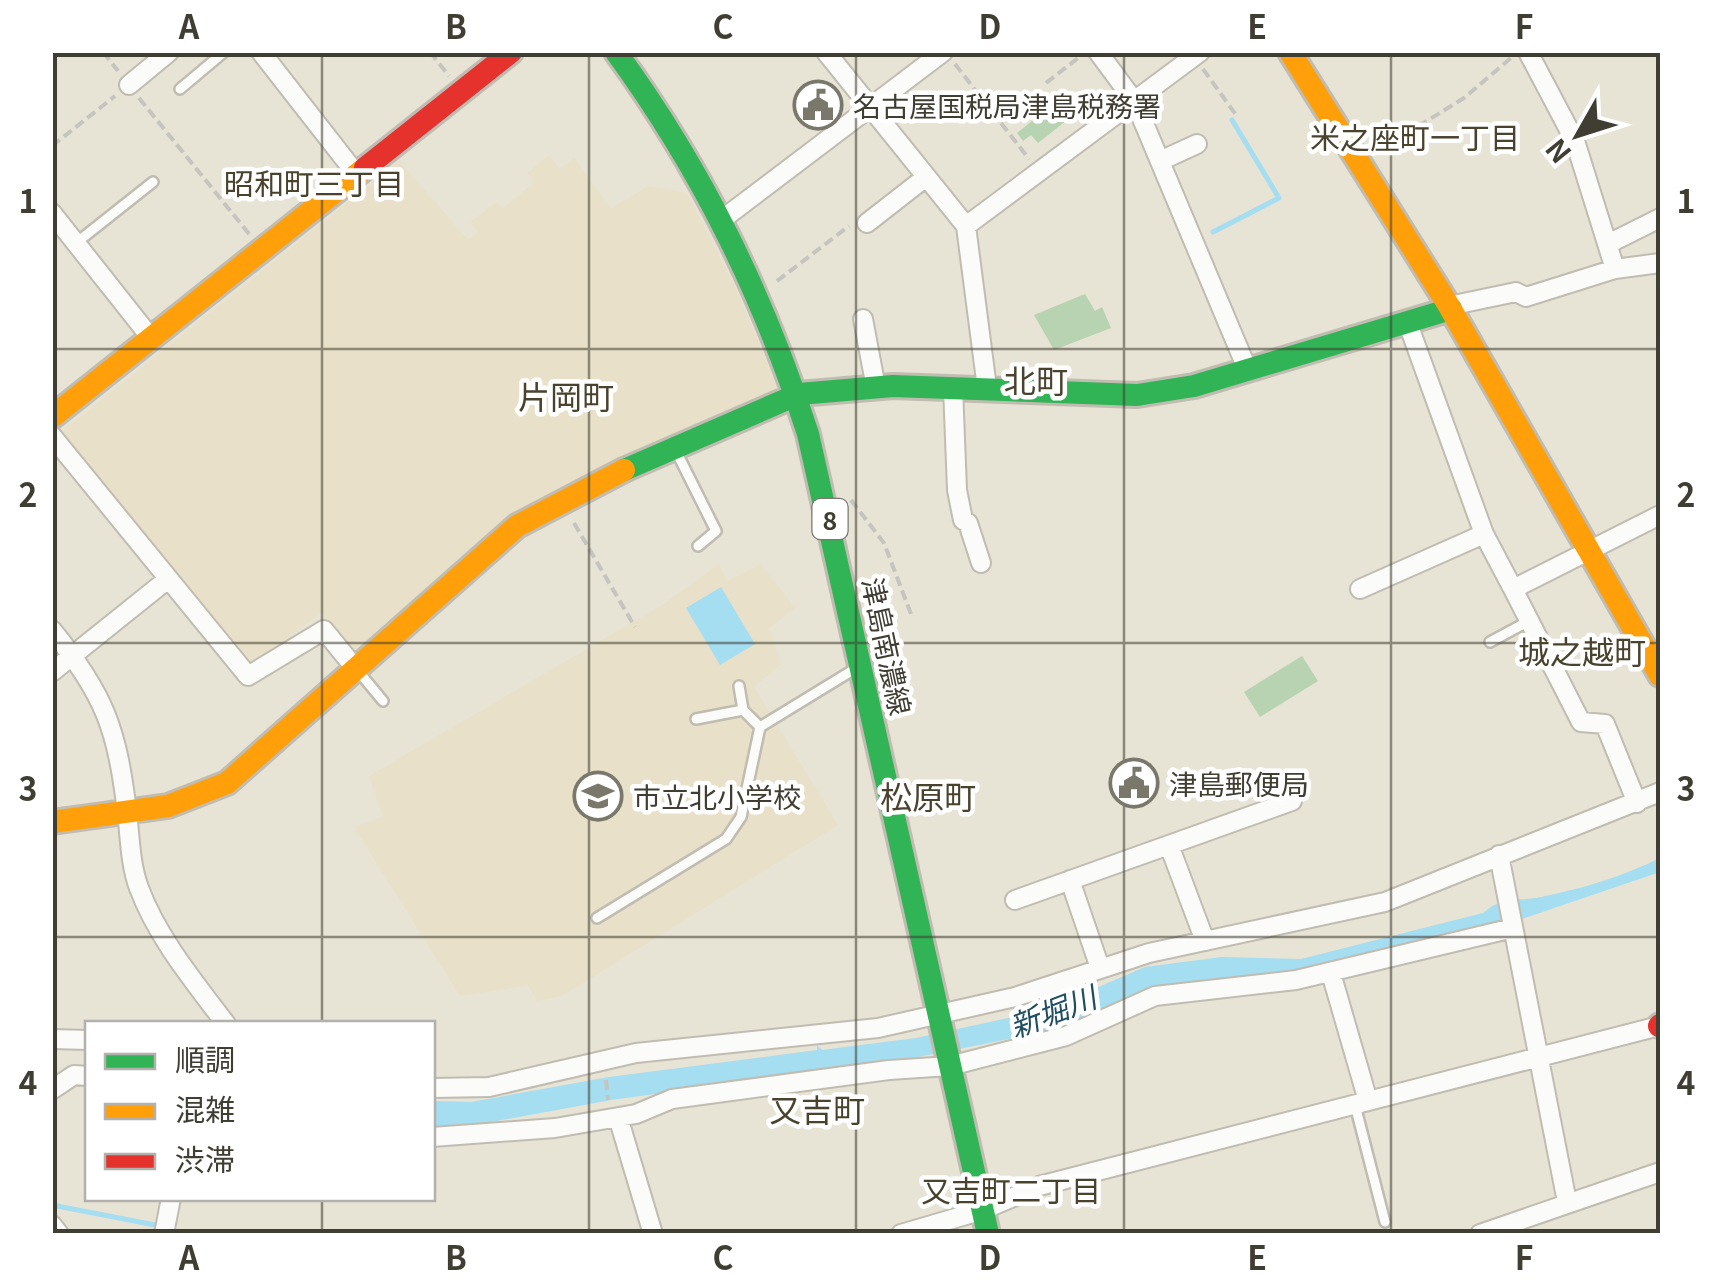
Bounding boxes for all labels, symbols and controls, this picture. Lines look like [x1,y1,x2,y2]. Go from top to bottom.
text: A [178,2,200,48]
text: B [445,2,467,48]
text: C [713,2,734,48]
text: D [979,2,1001,48]
text: E [1247,2,1267,48]
text: F [1515,2,1533,48]
public building icon: 名古屋国税局津島税務署 [792,79,844,131]
place label: 名古屋国税局津島税務署 [853,85,1161,125]
north arrow [1528,85,1628,185]
district label: 米之座町一丁目 [1310,114,1520,158]
text: N [1535,131,1579,173]
district label: 昭和町三丁目 [224,160,404,204]
text: 1 [19,176,37,222]
text: 1 [1677,176,1695,222]
district label: 北町 [1004,356,1068,402]
district label: 片岡町 [518,372,614,418]
text: 2 [19,470,37,516]
text: 2 [1677,470,1695,516]
road number: 8 [812,499,848,539]
street label: 津島南濃線 [854,573,922,719]
district label: 城之越町 [1518,627,1646,673]
public building icon: 津島郵便局 [1108,757,1160,809]
place label: 津島郵便局 [1169,763,1309,803]
text: 3 [19,764,37,810]
text: 3 [1677,764,1695,810]
school or university icon: 市立北小学校 [572,770,624,822]
district label: 松原町 [880,772,976,818]
place label: 市立北小学校 [633,776,801,816]
water label: 新堀川 [1002,972,1105,1047]
legend [85,1021,435,1201]
text: 順調 [175,1036,235,1080]
text: 4 [19,1058,37,1104]
text: 4 [1677,1058,1695,1104]
district label: 又吉町 [769,1085,865,1131]
text: 混雑 [175,1086,235,1130]
text: 渋滞 [175,1136,235,1180]
district label: 又吉町二丁目 [921,1167,1101,1211]
text: A [178,1233,200,1279]
text: B [445,1233,467,1279]
text: C [713,1233,734,1279]
text: D [979,1233,1001,1279]
text: E [1247,1233,1267,1279]
text: F [1515,1233,1533,1279]

